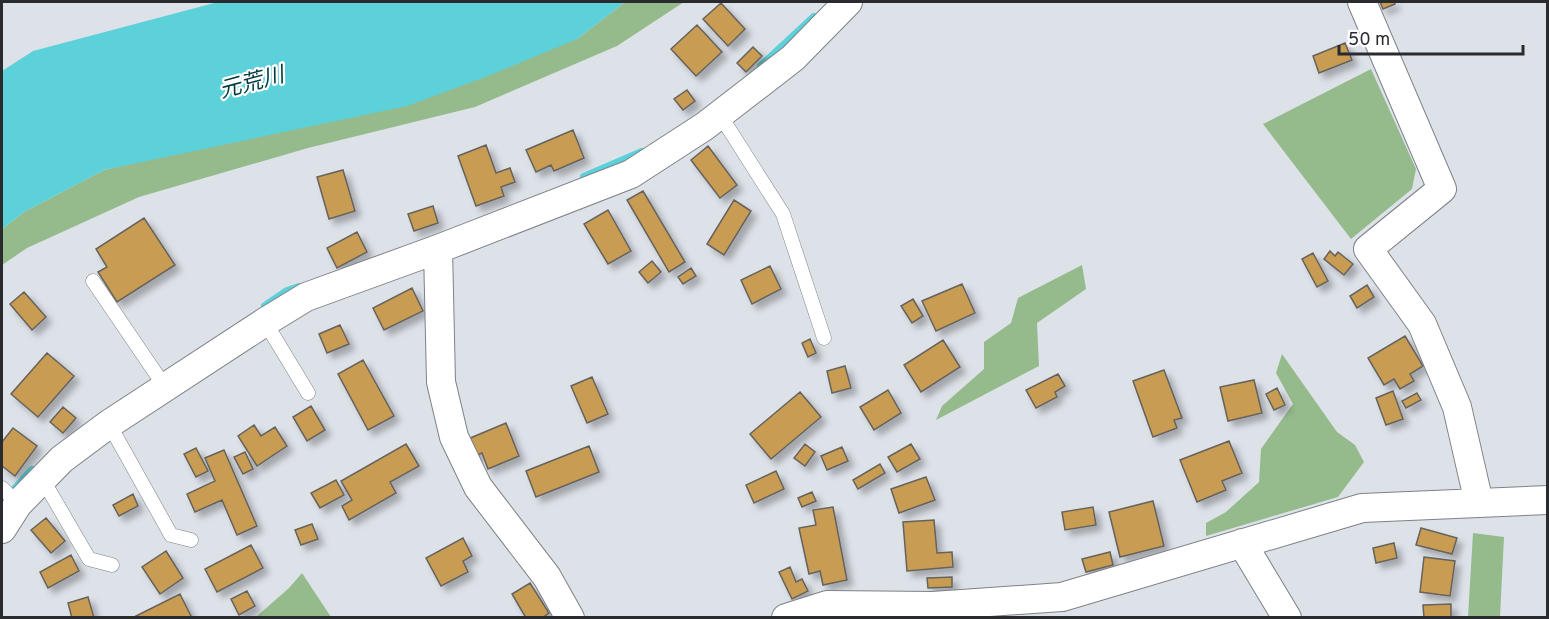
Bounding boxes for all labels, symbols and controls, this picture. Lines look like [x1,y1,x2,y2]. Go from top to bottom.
scale bar [1339,18,1524,56]
text: 50 m [1348,29,1390,52]
water label: 元荒川 [217,62,289,106]

